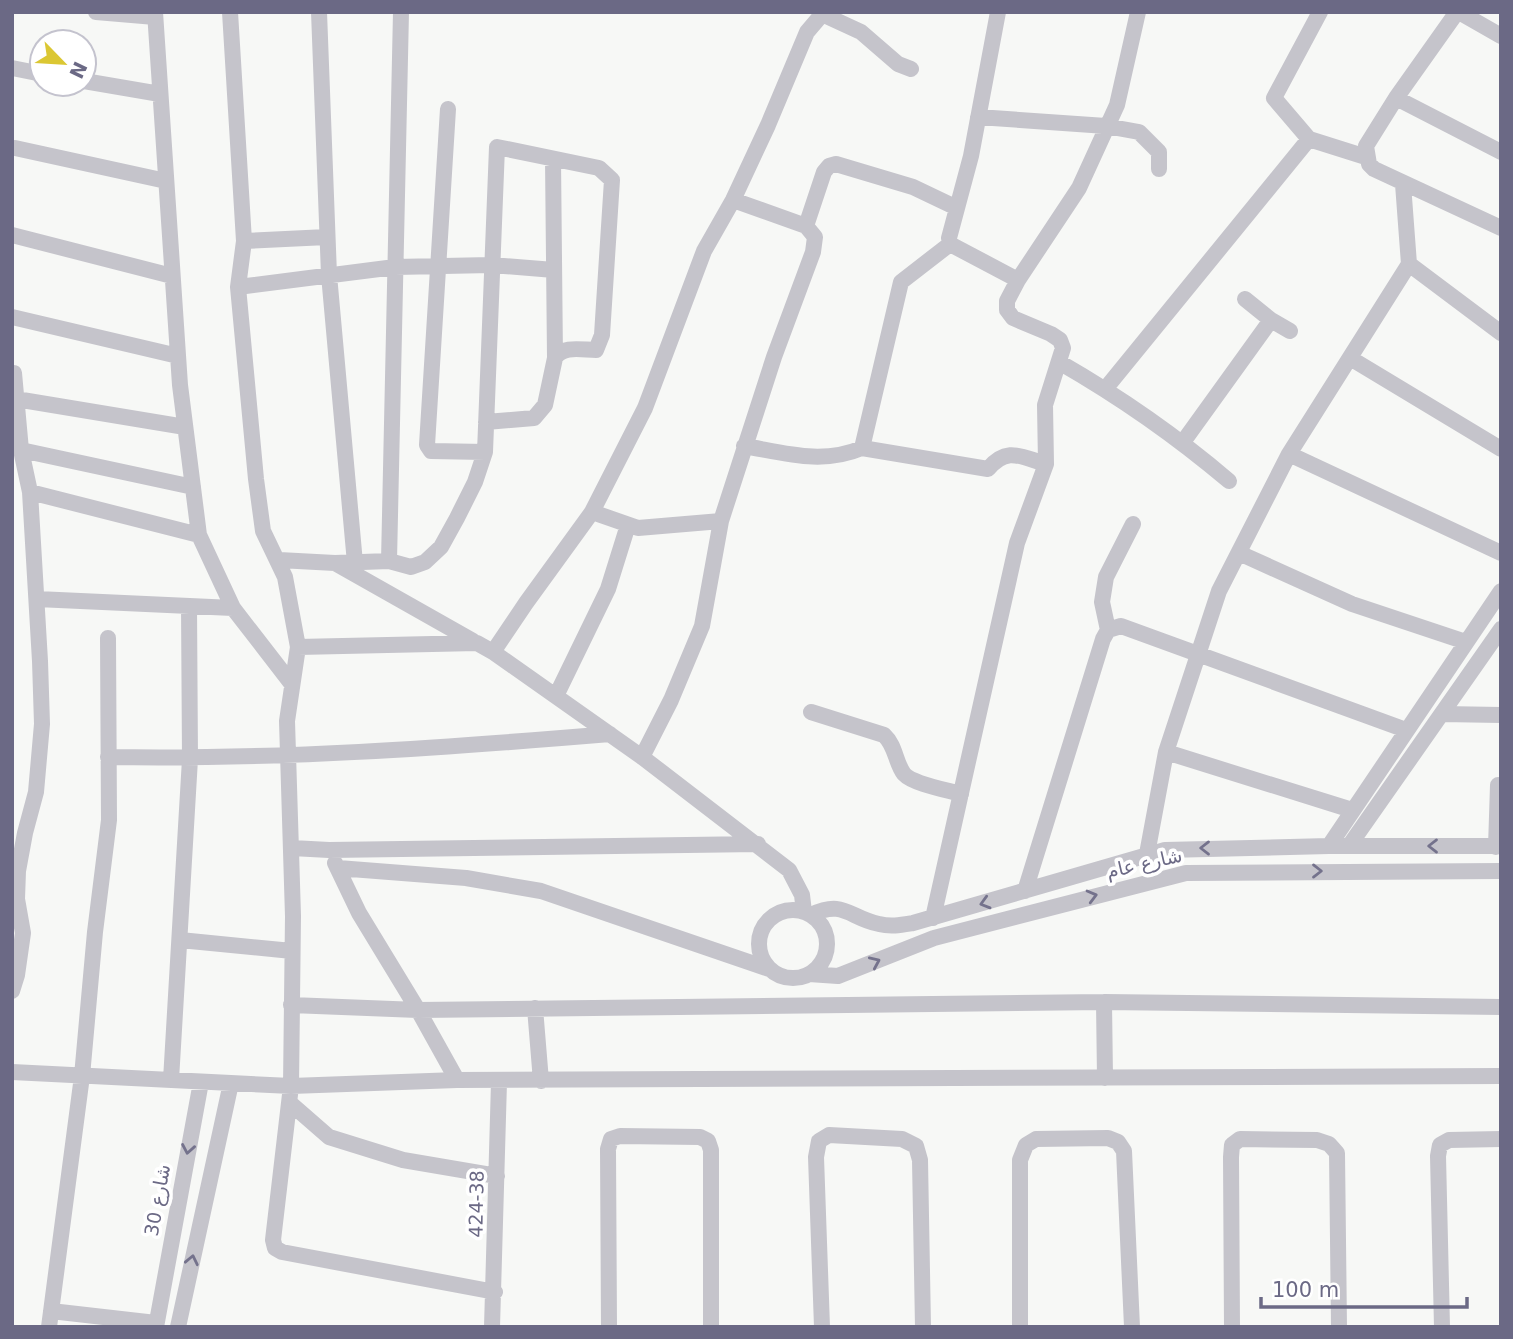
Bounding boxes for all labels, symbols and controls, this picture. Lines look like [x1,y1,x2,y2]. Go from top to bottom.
north arrow [28,28,98,98]
text: N [65,58,92,82]
one-way arrow [1427,838,1437,854]
one-way arrow [1199,840,1210,856]
street label: شارع عام [1104,844,1184,883]
one-way arrow [1312,863,1322,879]
one-way arrow [1086,890,1098,905]
one-way arrow [980,894,992,909]
one-way arrow [867,956,880,970]
one-way arrow [181,1143,196,1155]
street label: شارع 30 [140,1162,175,1238]
street label: 424-38 [464,1170,488,1238]
one-way arrow [184,1254,199,1266]
scale bar [1261,1266,1468,1310]
text: 100 m [1272,1278,1339,1302]

